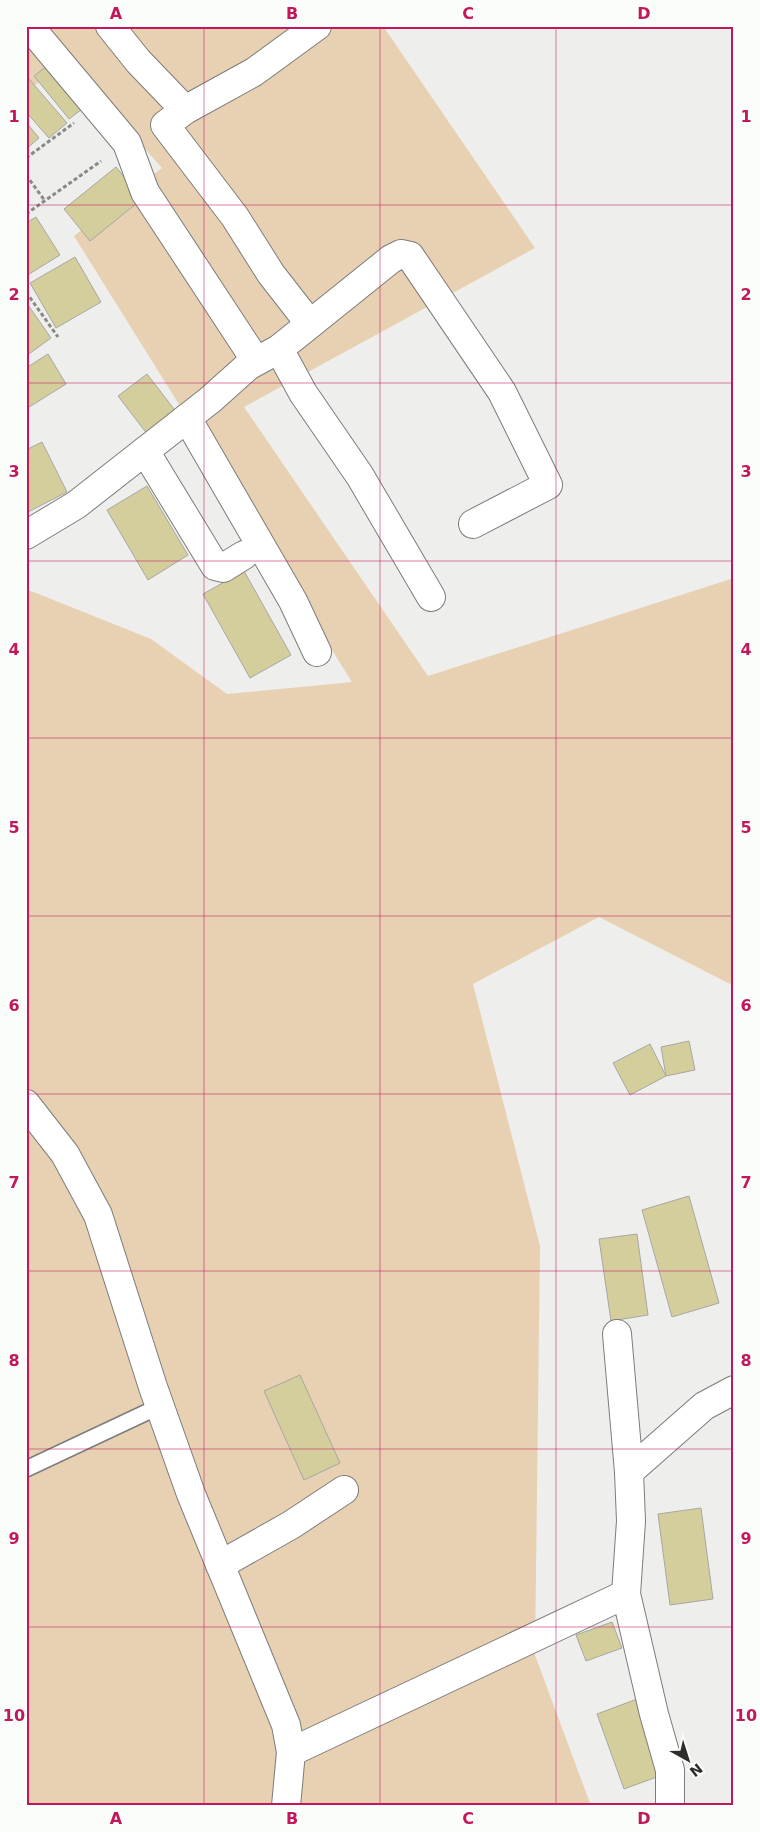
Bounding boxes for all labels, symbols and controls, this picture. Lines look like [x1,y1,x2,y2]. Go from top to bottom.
text: A [110,4,123,23]
text: B [286,4,298,23]
text: C [462,4,474,23]
text: D [637,4,651,23]
text: 1 [8,107,20,126]
text: 1 [740,107,752,126]
text: 2 [8,285,20,304]
text: 2 [740,285,752,304]
text: 3 [8,462,20,481]
text: 3 [740,462,752,481]
text: 4 [8,640,20,659]
text: 4 [740,640,752,659]
text: 5 [8,818,20,837]
text: 5 [740,818,752,837]
text: 6 [8,996,20,1015]
text: 6 [740,996,752,1015]
text: 7 [8,1173,20,1192]
text: 7 [740,1173,752,1192]
text: 8 [8,1351,20,1370]
text: 8 [740,1351,752,1370]
text: 9 [8,1529,20,1548]
text: 9 [740,1529,752,1548]
text: 10 [3,1706,25,1725]
text: 10 [735,1706,757,1725]
north arrow [662,1734,712,1784]
text: N [687,1760,706,1780]
text: A [110,1809,123,1828]
text: B [286,1809,298,1828]
text: C [462,1809,474,1828]
text: D [637,1809,651,1828]

